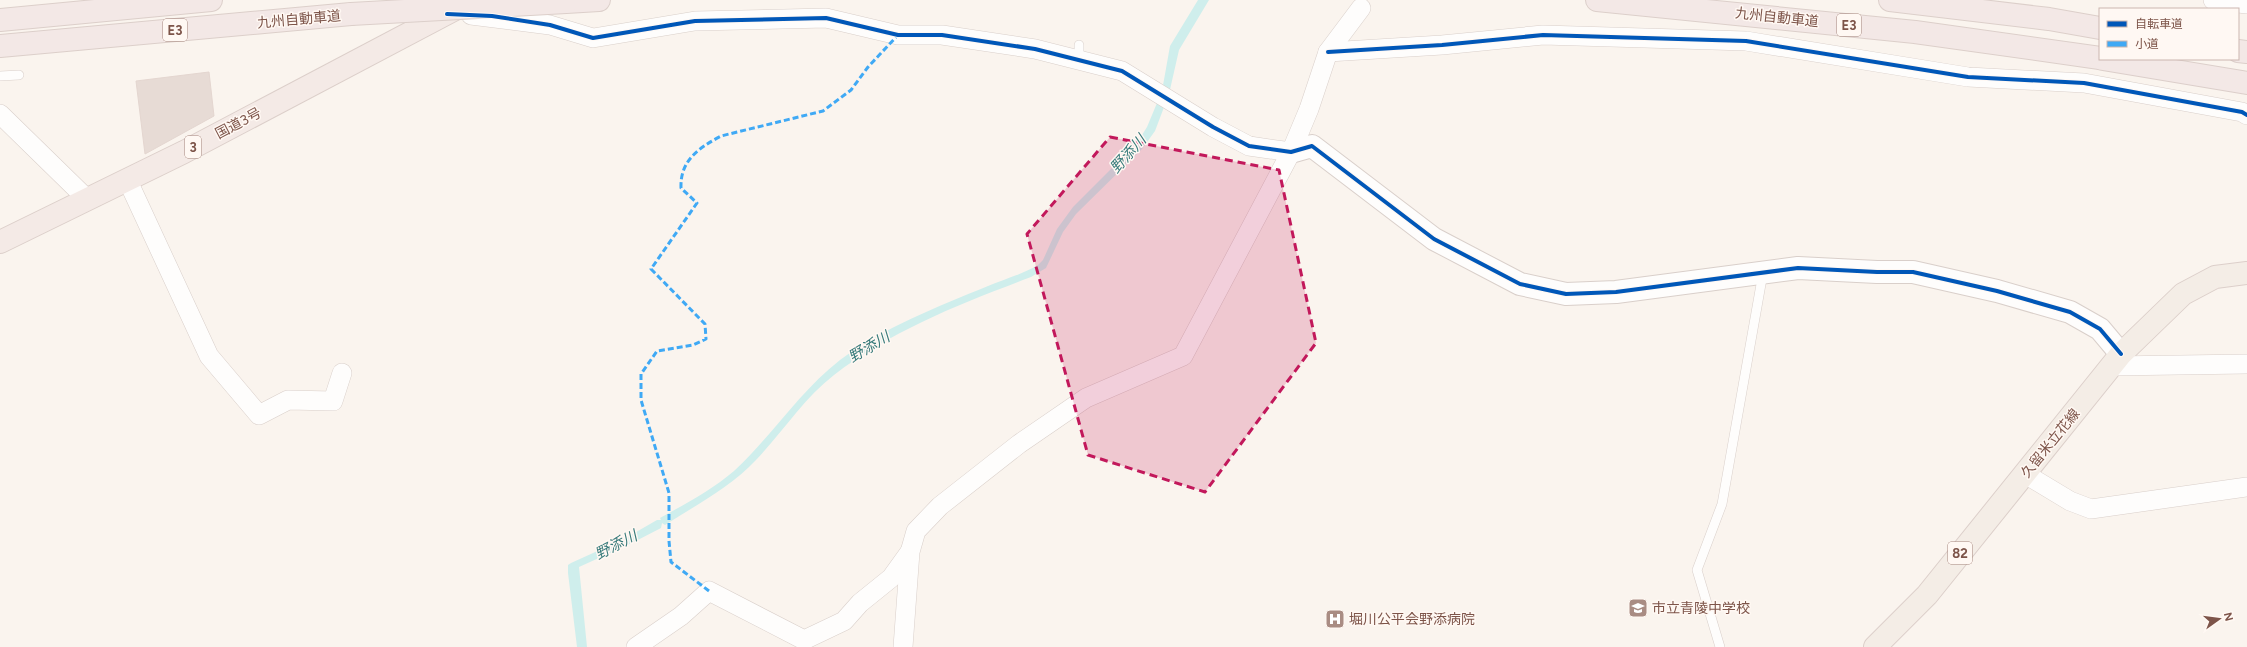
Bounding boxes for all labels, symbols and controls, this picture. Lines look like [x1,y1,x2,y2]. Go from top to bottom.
street label: 九州自動車道 [1734,5,1820,30]
street label: 九州自動車道 [256,7,342,32]
legend [2099,8,2239,60]
road number: E3 [1837,14,1861,36]
text: 自転車道 [2135,17,2183,31]
road number: E3 [163,19,187,41]
text: 小道 [2135,37,2159,51]
street label: 国道3号 [212,104,264,143]
water label: 野添川 [1106,130,1151,177]
road number: 3 [185,136,201,158]
water label: 野添川 [845,327,895,366]
street label: 久留米立花線 [2017,405,2083,481]
water label: 野添川 [592,526,642,563]
road number: 82 [1948,542,1972,564]
school or university icon: 市立青陵中学校 [1627,597,1649,619]
north arrow [2199,599,2239,639]
place label: 市立青陵中学校 [1652,600,1750,617]
hospital icon: 堀川公平会野添病院 [1324,608,1346,630]
place label: 堀川公平会野添病院 [1349,611,1475,628]
text: N [2221,611,2236,622]

